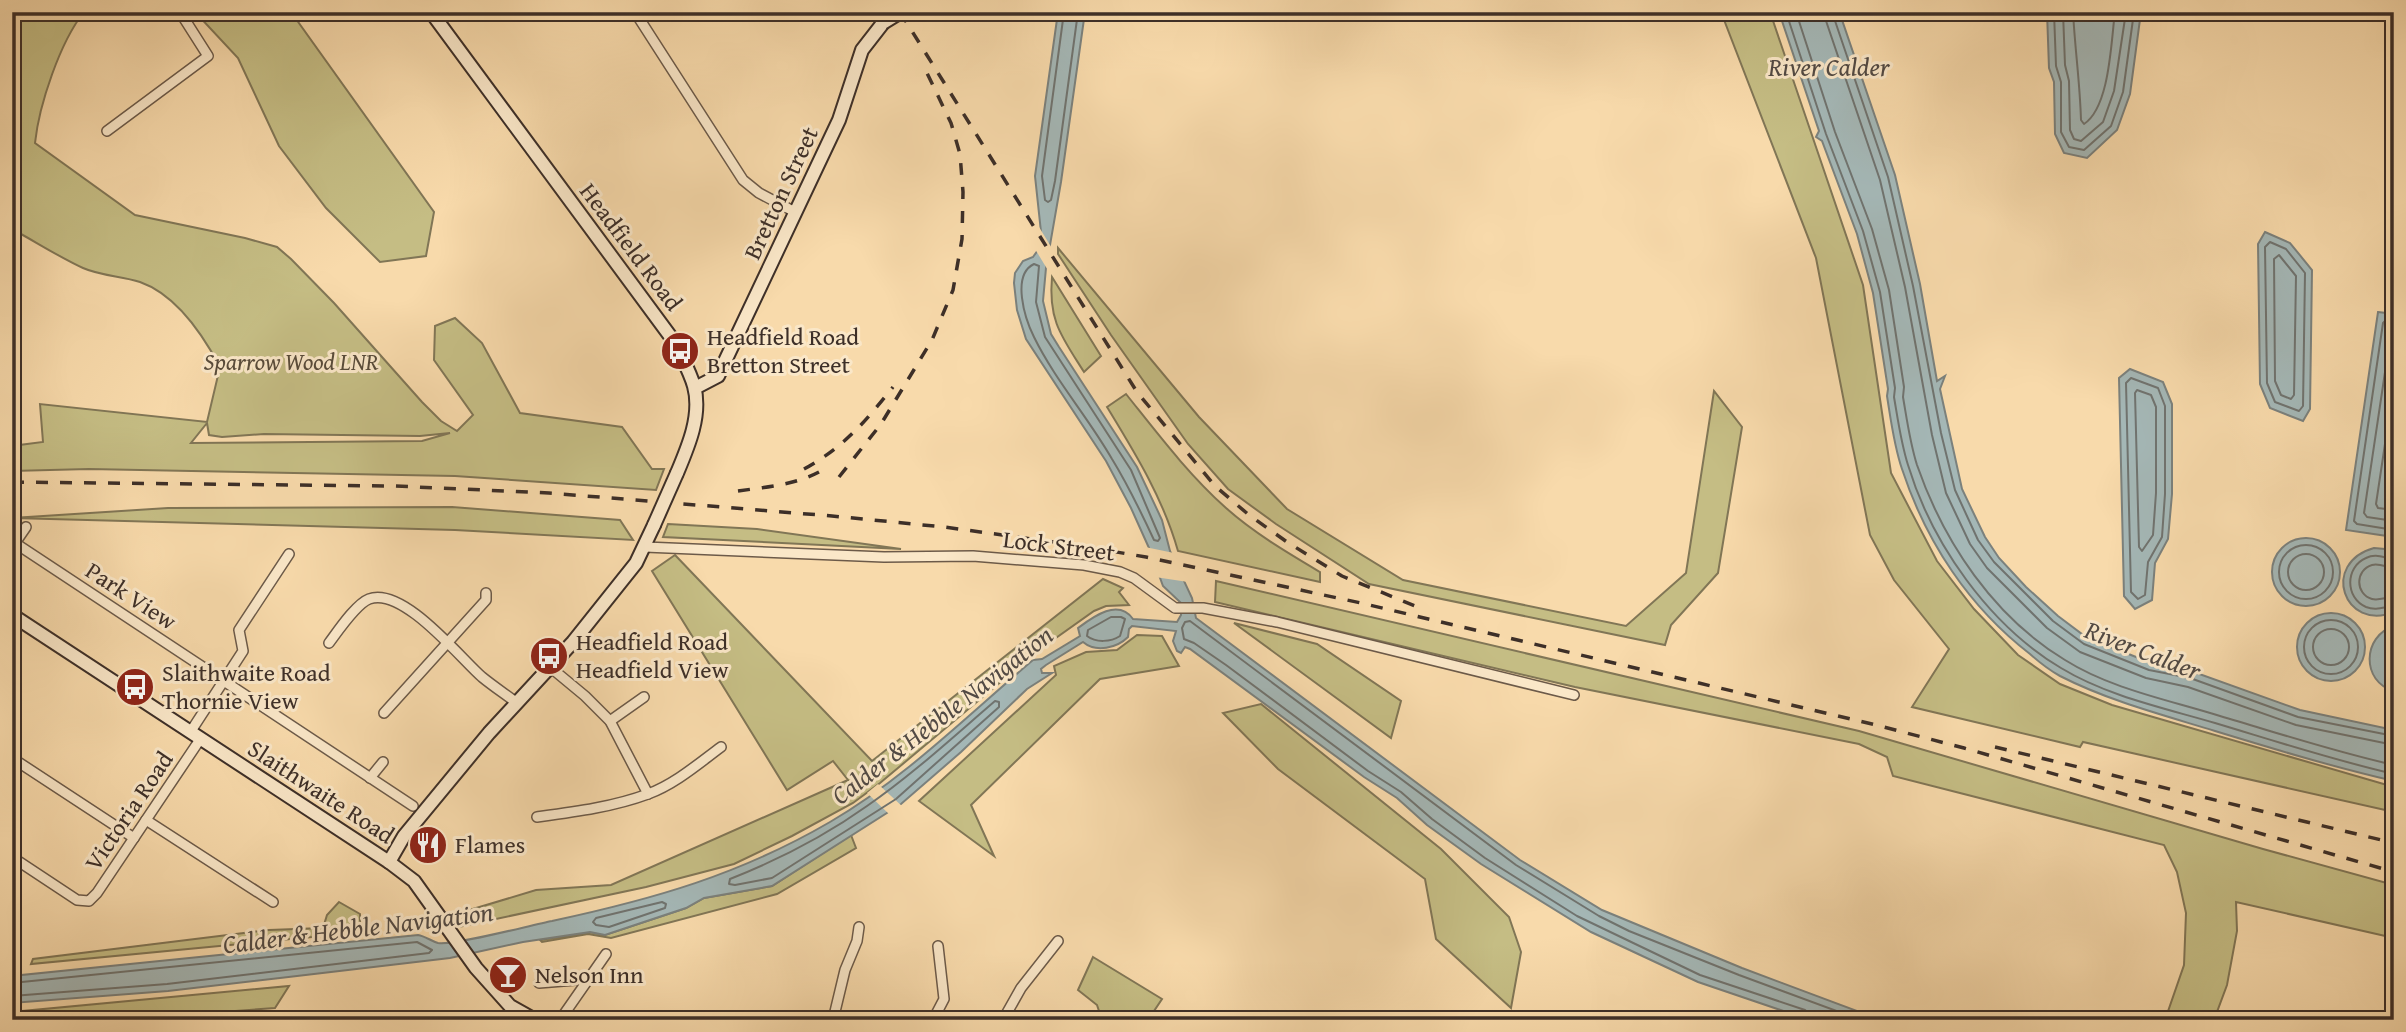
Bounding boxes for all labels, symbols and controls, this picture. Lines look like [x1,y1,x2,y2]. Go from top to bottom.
water label: River Calder [1767,47,1891,86]
street label: Bretton Street [734,120,827,265]
street label: Headfield Road [572,175,691,318]
place label: Headfield Road Bretton Street [707,319,859,382]
bus stop icon: Headfield Road Bretton Street [659,330,701,372]
park label: Sparrow Wood LNR [204,344,379,379]
street label: Lock Street [1001,521,1118,570]
street label: Park View [79,553,184,638]
water label: River Calder [2079,609,2208,690]
water label: Calder & Hebble Navigation [822,615,1061,814]
place label: Headfield Road Headfield View [576,624,729,687]
bus stop icon: Headfield Road Headfield View [528,635,570,677]
place label: Slaithwaite Road Thornie View [162,655,331,718]
bus stop icon: Slaithwaite Road Thornie View [114,666,156,708]
street label: Slaithwaite Road [241,731,402,852]
street label: Victoria Road [76,744,182,877]
restaurant icon: Flames [407,824,449,866]
place label: Flames [455,827,525,862]
water label: Calder & Hebble Navigation [221,892,495,963]
bar icon: Nelson Inn [487,954,529,996]
place label: Nelson Inn [535,957,644,992]

